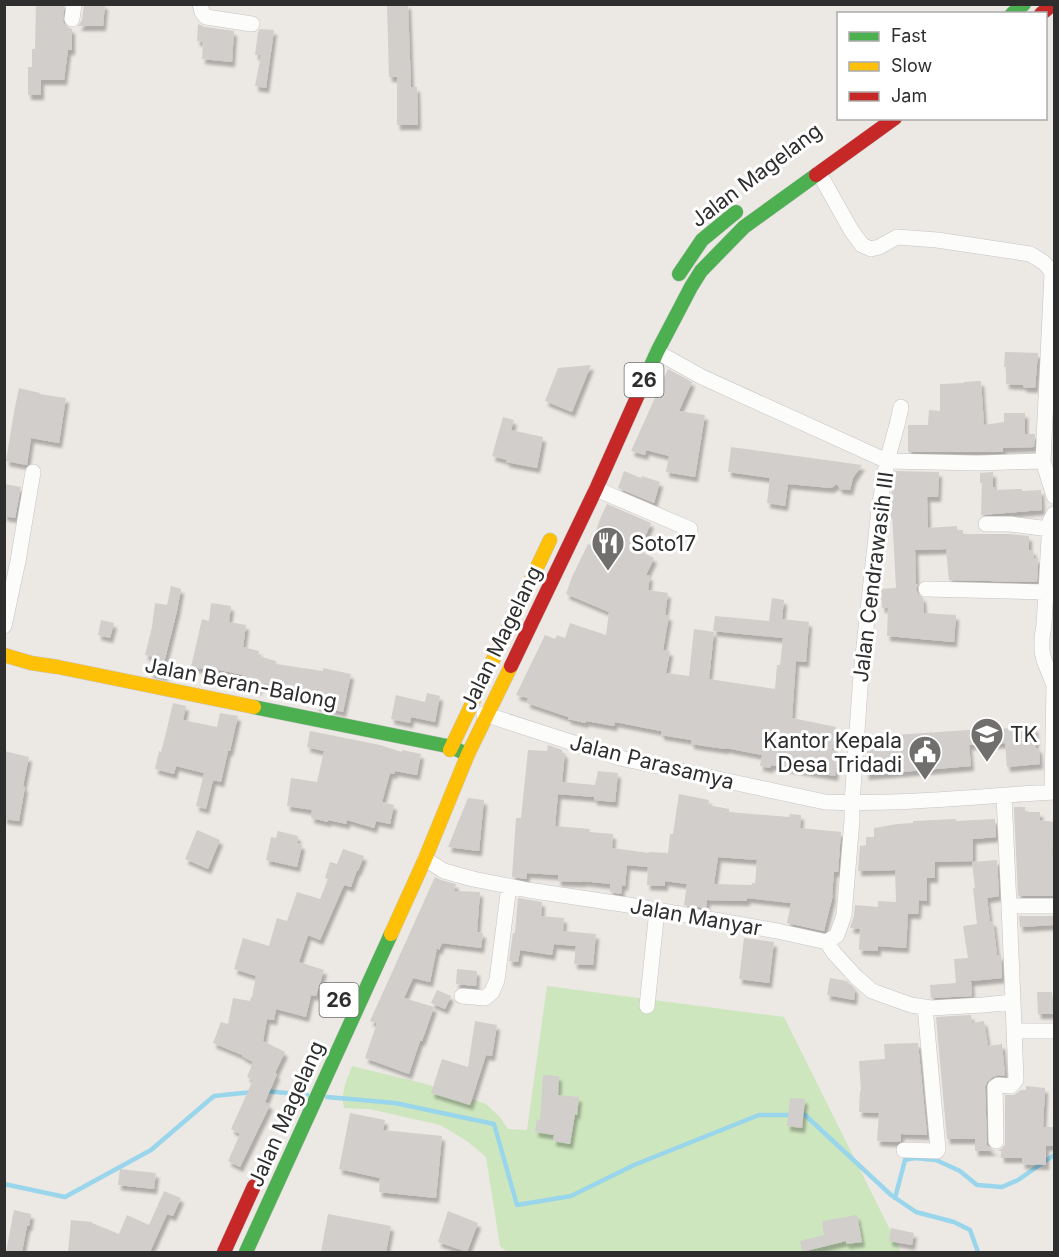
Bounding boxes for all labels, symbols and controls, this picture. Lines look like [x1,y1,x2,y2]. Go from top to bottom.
legend [837,12,1047,120]
text: Fast [891,25,927,46]
text: Slow [891,55,932,76]
text: Jam [891,85,927,106]
street label: Jalan Magelang [686,118,826,232]
road number: 26 [624,363,664,397]
street label: Jalan Cendrawasih III [848,470,898,684]
restaurant icon: Soto17 [590,525,626,572]
place label: Soto17 [631,531,696,556]
street label: Jalan Magelang [455,562,547,714]
street label: Jalan Beran-Balong [143,652,339,714]
school or university icon: TK [969,716,1005,763]
place label: TK [1010,722,1038,747]
place label: Kantor Kepala Desa Tridadi [763,728,902,777]
street label: Jalan Parasamya [567,730,737,794]
public building icon: Kantor Kepala Desa Tridadi [907,734,943,781]
street label: Jalan Manyar [628,893,764,941]
road number: 26 [320,983,358,1017]
street label: Jalan Magelang [243,1037,329,1191]

